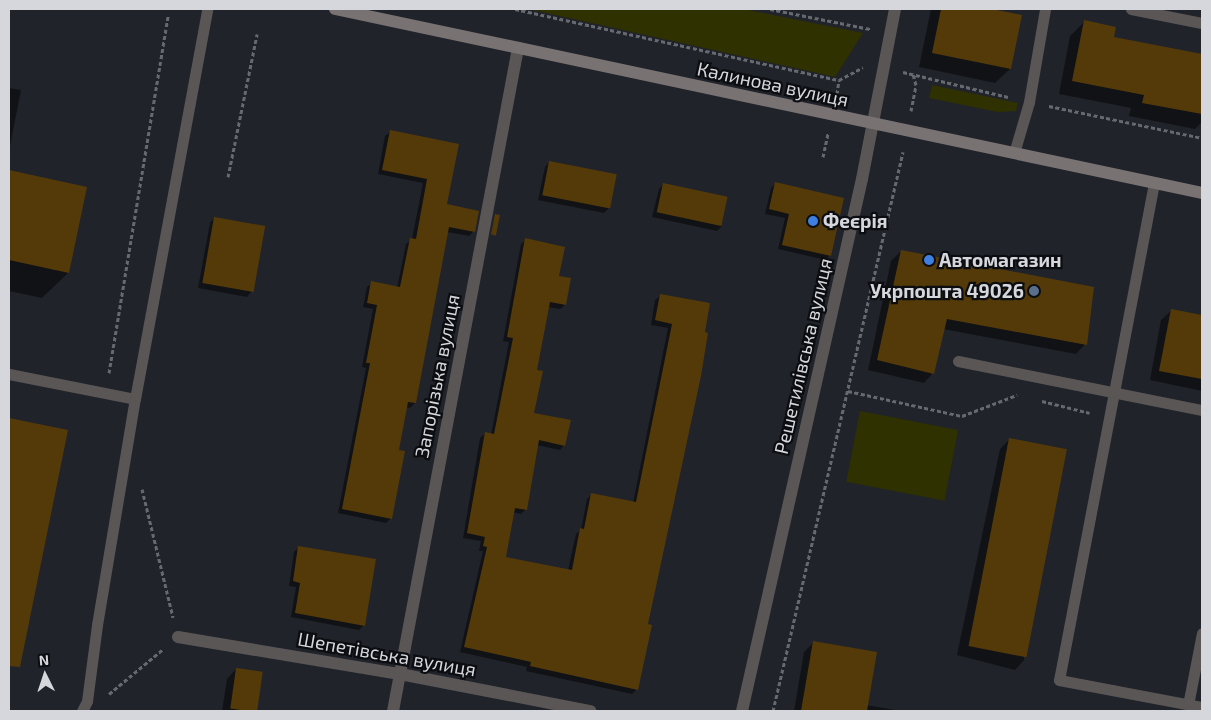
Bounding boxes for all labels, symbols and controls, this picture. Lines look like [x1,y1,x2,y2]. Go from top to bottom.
street label: Калинова вулиця [695,57,851,111]
place label: Феєрія [823,210,888,232]
marker: Феєрія [807,215,819,227]
place label: Автомагазин [939,249,1062,271]
marker: Автомагазин [923,254,935,266]
street label: Решетилівська вулиця [769,256,837,456]
place label: Укрпошта 49026 [870,280,1024,302]
marker: Укрпошта 49026 [1028,285,1040,297]
street label: Запорізька вулиця [410,292,464,460]
street label: Шепетівська вулиця [296,627,478,681]
north arrow [20,650,70,700]
text: N [38,651,50,668]

